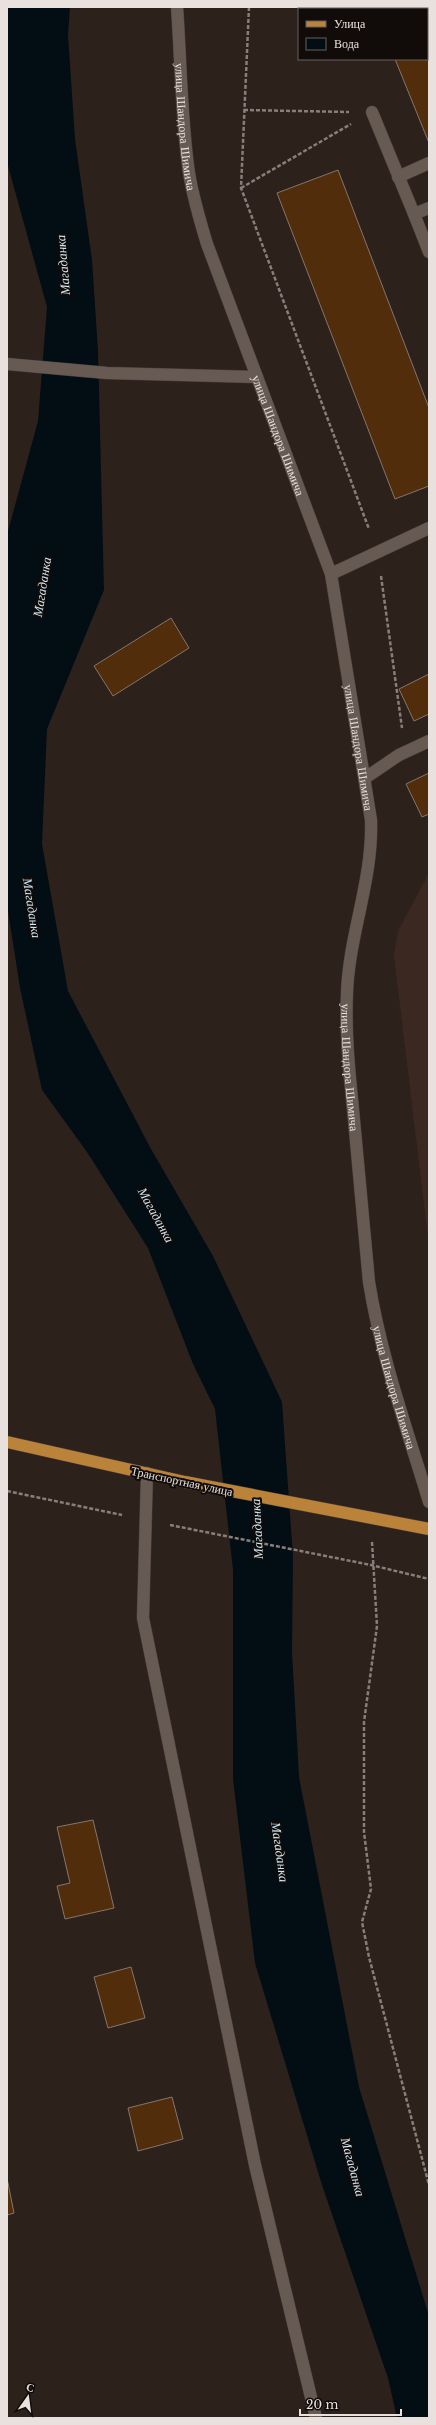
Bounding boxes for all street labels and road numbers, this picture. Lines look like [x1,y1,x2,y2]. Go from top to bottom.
street label: улица Шандора Шимича [173,63,200,192]
street label: улица Шандора Шимича [249,373,309,498]
street label: улица Шандора Шимича [342,683,377,812]
street label: улица Шандора Шимича [339,1003,363,1132]
street label: улица Шандора Шимича [370,1324,420,1451]
street label: Транспортная улица [130,1463,235,1499]

